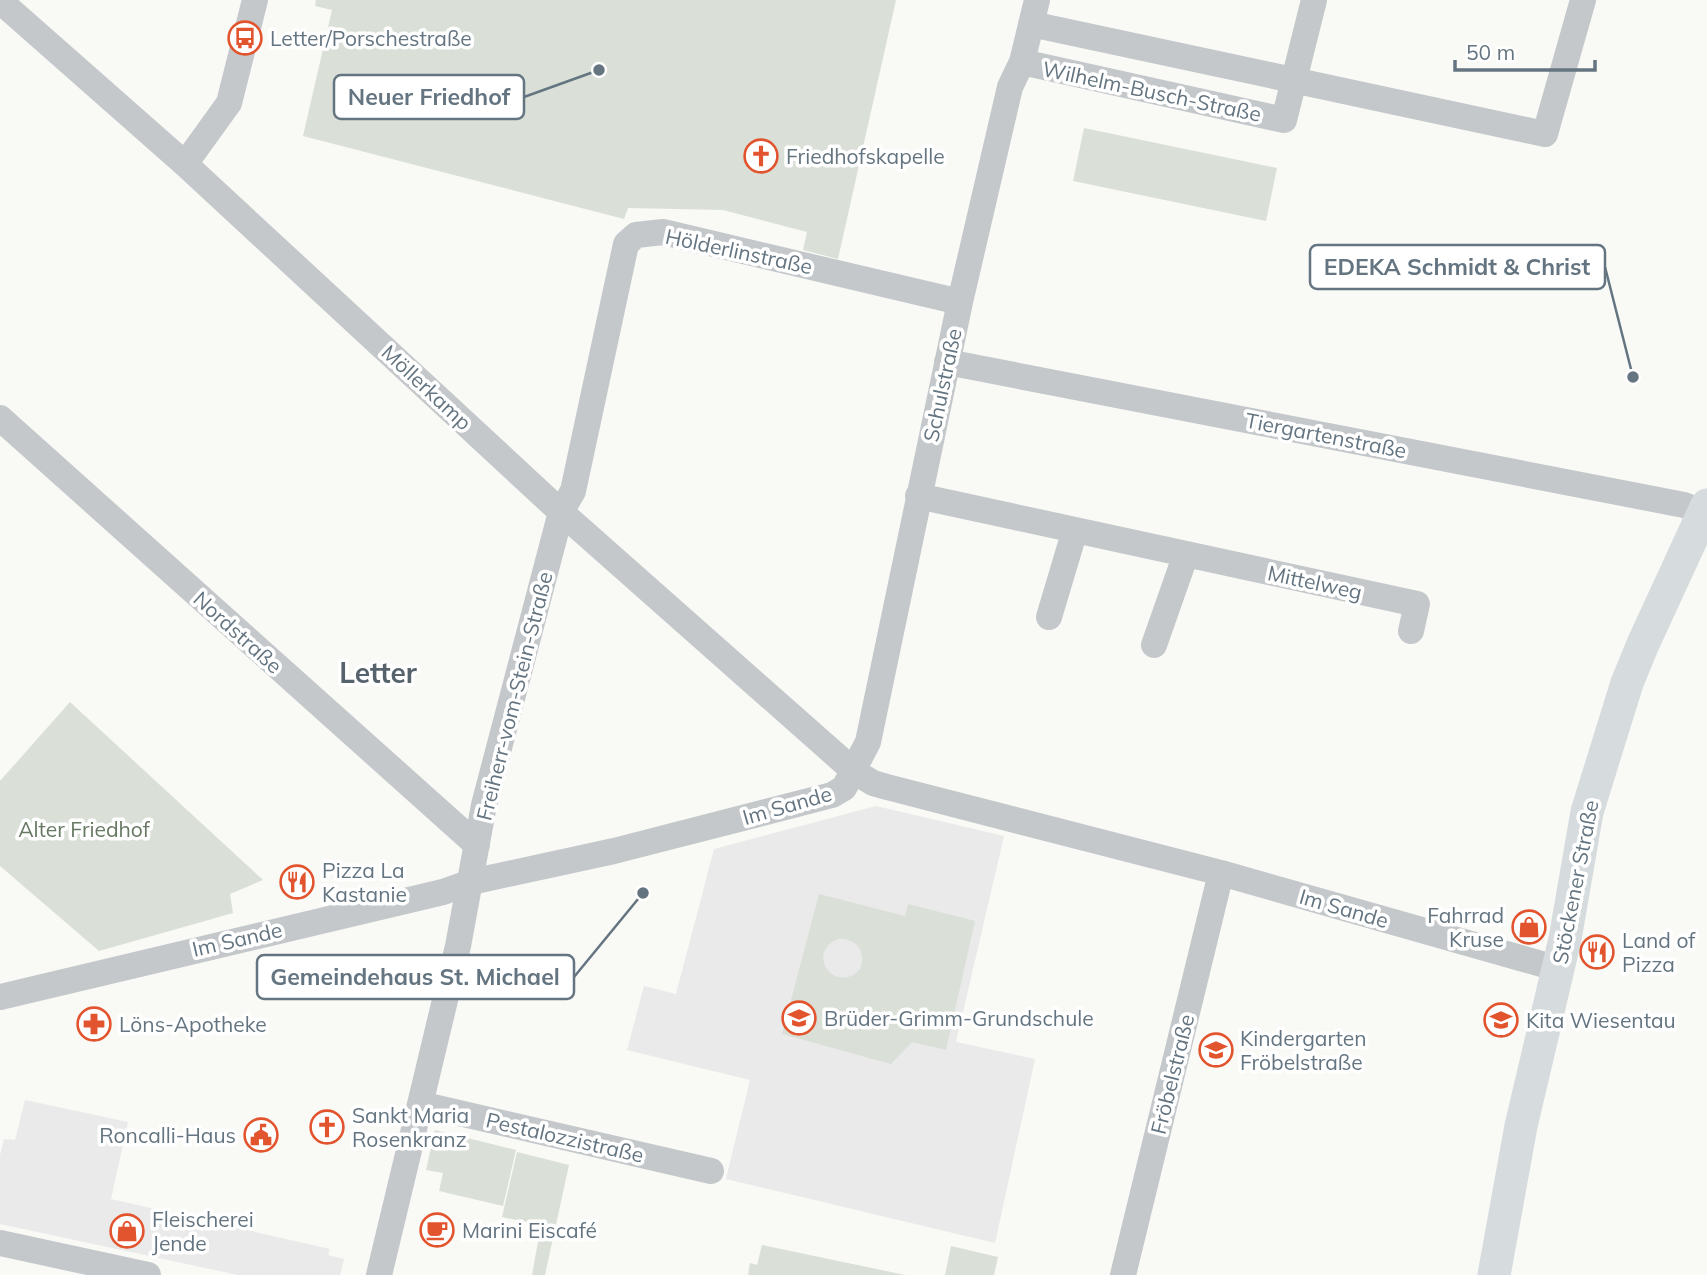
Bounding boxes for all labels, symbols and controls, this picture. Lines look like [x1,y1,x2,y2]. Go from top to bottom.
bus stop icon: Letter/Porschestraße [226,19,264,57]
place label: Letter/Porschestraße [270,25,472,51]
scale bar [1455,28,1595,72]
text: 50 m [1466,39,1515,65]
street label: Wilhelm-Busch-Straße [1040,55,1264,127]
callout: Neuer Friedhof [334,75,524,119]
text: Neuer Friedhof [348,82,511,111]
church icon: Friedhofskapelle [742,137,780,175]
place label: Friedhofskapelle [786,143,945,169]
street label: Hölderlinstraße [663,223,815,279]
callout: EDEKA Schmidt & Christ [1310,245,1605,289]
text: EDEKA Schmidt & Christ [1324,252,1590,281]
street label: Schulstraße [917,326,967,444]
street label: Möllerkamp [377,339,477,435]
street label: Tiergartenstraße [1243,407,1409,463]
street label: Mittelweg [1265,559,1365,605]
street label: Freiherr-vom-Stein-Straße [470,569,558,823]
street label: Nordstraße [188,585,288,679]
district label: Letter [339,655,417,690]
street label: Im Sande [739,780,835,830]
street label: Stöckener Straße [1546,798,1604,966]
park label: Alter Friedhof [18,816,151,842]
place label: Pizza La Kastanie [322,857,407,907]
restaurant icon: Pizza La Kastanie [278,863,316,901]
street label: Im Sande [1296,883,1392,933]
place label: Fahrrad Kruse [1427,902,1504,952]
shop icon: Fahrrad Kruse [1510,908,1548,946]
street label: Im Sande [190,916,284,962]
place label: Land of Pizza [1622,927,1696,977]
restaurant icon: Land of Pizza [1578,933,1616,971]
callout: Gemeindehaus St. Michael [257,955,574,999]
text: Gemeindehaus St. Michael [270,962,560,991]
school or university icon: Brüder-Grimm-Grundschule [780,999,818,1037]
school or university icon: Kita Wiesentau [1482,1001,1520,1039]
pharmacy icon: Löns-Apotheke [75,1005,113,1043]
place label: Brüder-Grimm-Grundschule [824,1005,1094,1031]
place label: Kita Wiesentau [1526,1007,1676,1033]
place label: Löns-Apotheke [119,1011,267,1037]
street label: Fröbelstraße [1145,1011,1199,1137]
place label: Kindergarten Fröbelstraße [1240,1025,1367,1075]
school or university icon: Kindergarten Fröbelstraße [1197,1031,1235,1069]
place label: Sankt Maria Rosenkranz [352,1102,469,1152]
street label: Pestalozzistraße [484,1106,646,1168]
church icon: Sankt Maria Rosenkranz [308,1108,346,1146]
public building icon: Roncalli-Haus [242,1116,280,1154]
place label: Roncalli-Haus [99,1122,236,1148]
place label: Fleischerei Jende [152,1206,254,1256]
cafe icon: Marini Eiscafé [418,1211,456,1249]
shop icon: Fleischerei Jende [108,1212,146,1250]
place label: Marini Eiscafé [462,1217,597,1243]

